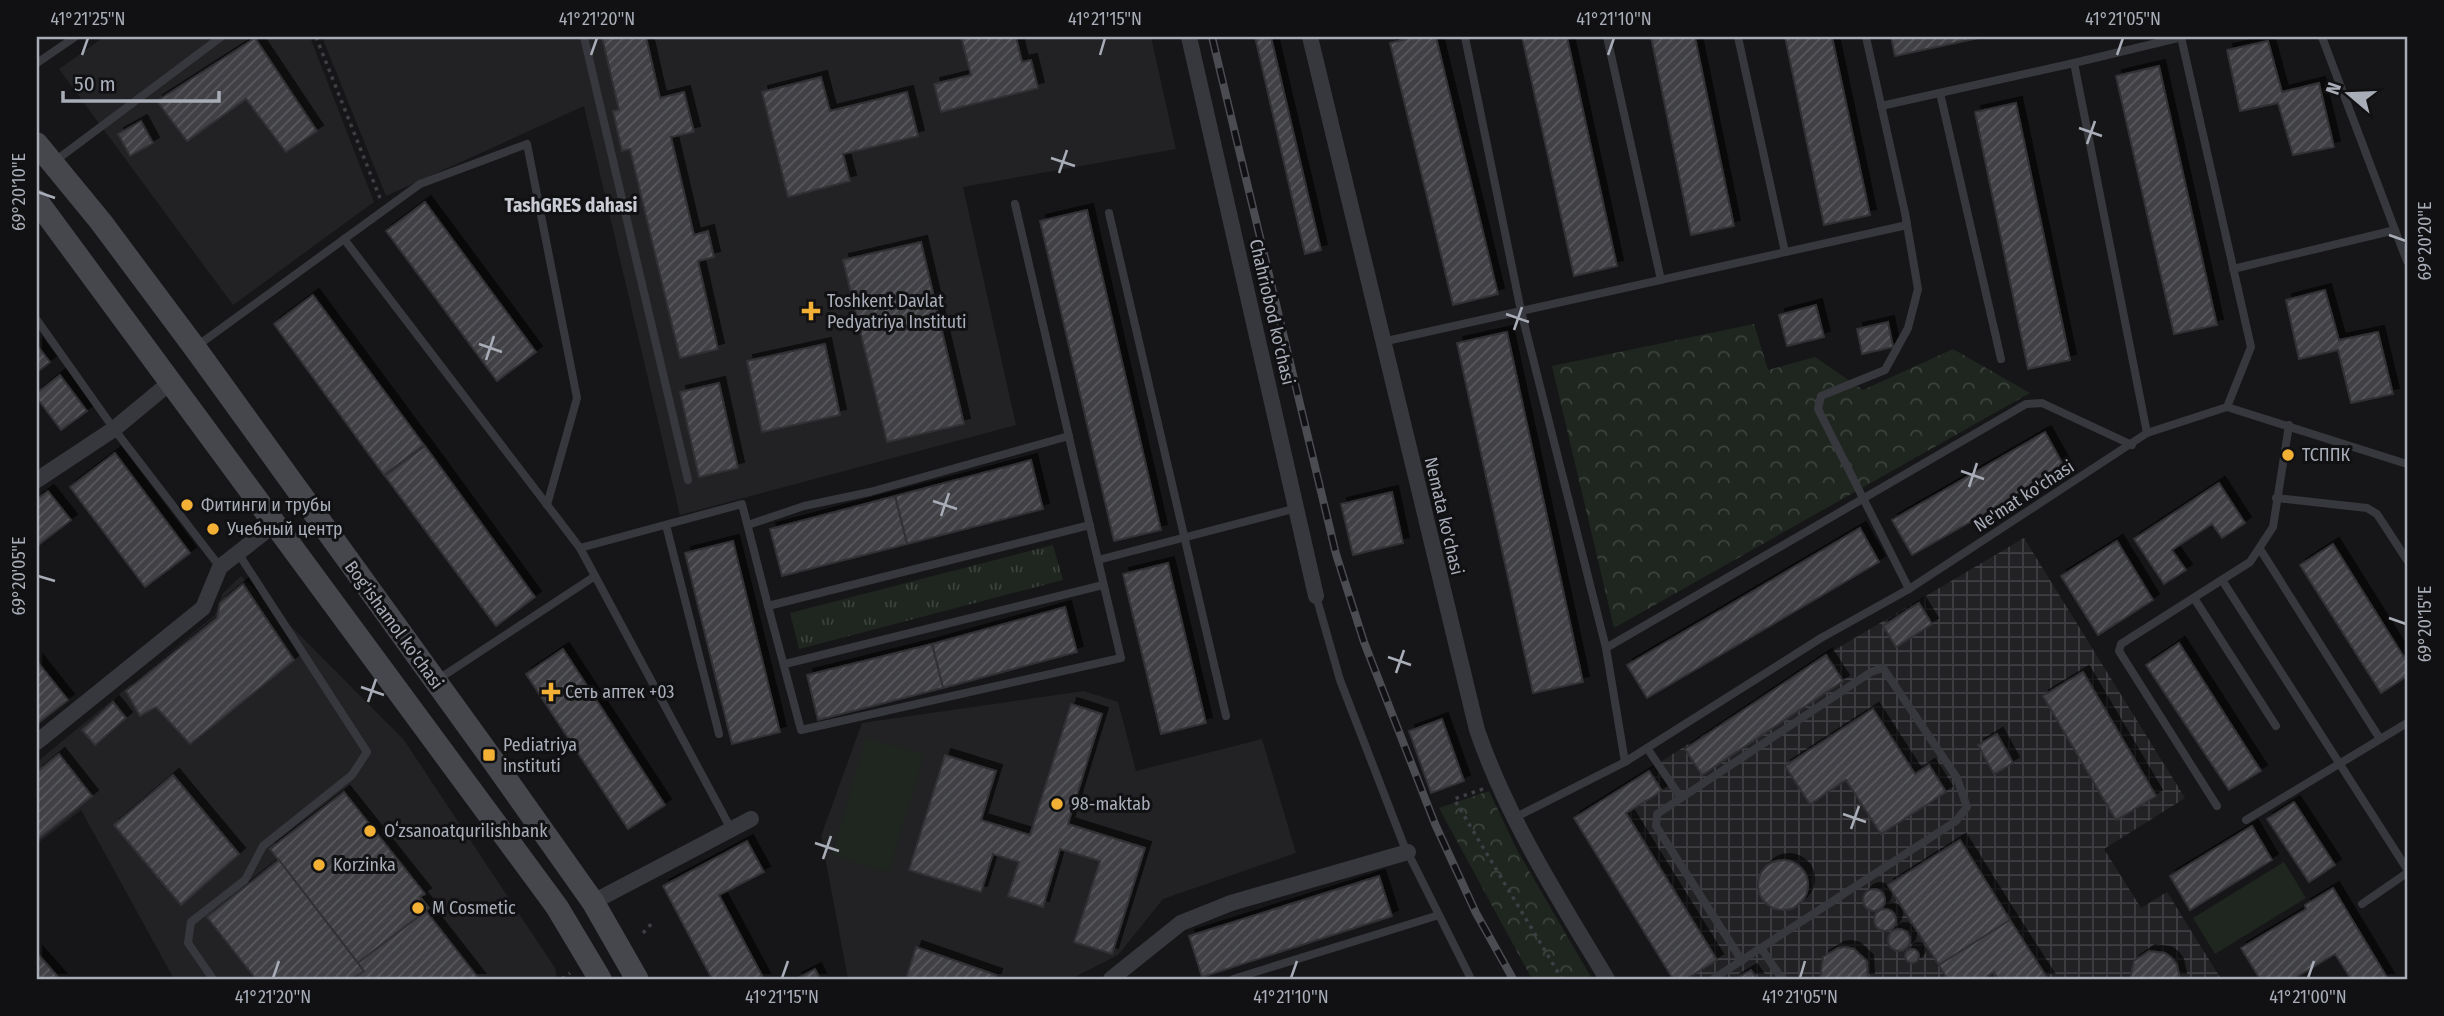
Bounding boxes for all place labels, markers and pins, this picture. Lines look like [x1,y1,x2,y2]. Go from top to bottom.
place label: Toshkent Davlat Pedyatriya Instituti [827,290,967,333]
marker: Toshkent Davlat Pedyatriya Instituti [801,301,821,321]
place label: ТСППК [2302,444,2351,466]
marker: ТСППК [2280,447,2296,463]
place label: Фитинги и трубы [201,494,331,516]
marker: Фитинги и трубы [179,497,195,513]
place label: Учебный центр [226,518,343,540]
marker: Учебный центр [205,521,221,537]
place label: Сеть аптек +03 [565,681,674,703]
marker: Сеть аптек +03 [543,684,559,700]
place label: Pediatriya instituti [503,734,577,777]
marker: Pediatriya instituti [481,747,497,763]
place label: 98-maktab [1071,793,1151,815]
marker: 98-maktab [1049,796,1065,812]
place label: Oʻzsanoatqurilishbank [384,820,548,842]
marker: Oʻzsanoatqurilishbank [362,823,378,839]
place label: Korzinka [333,854,396,876]
marker: Korzinka [311,857,327,873]
place label: M Cosmetic [432,897,516,919]
marker: M Cosmetic [410,900,426,916]

